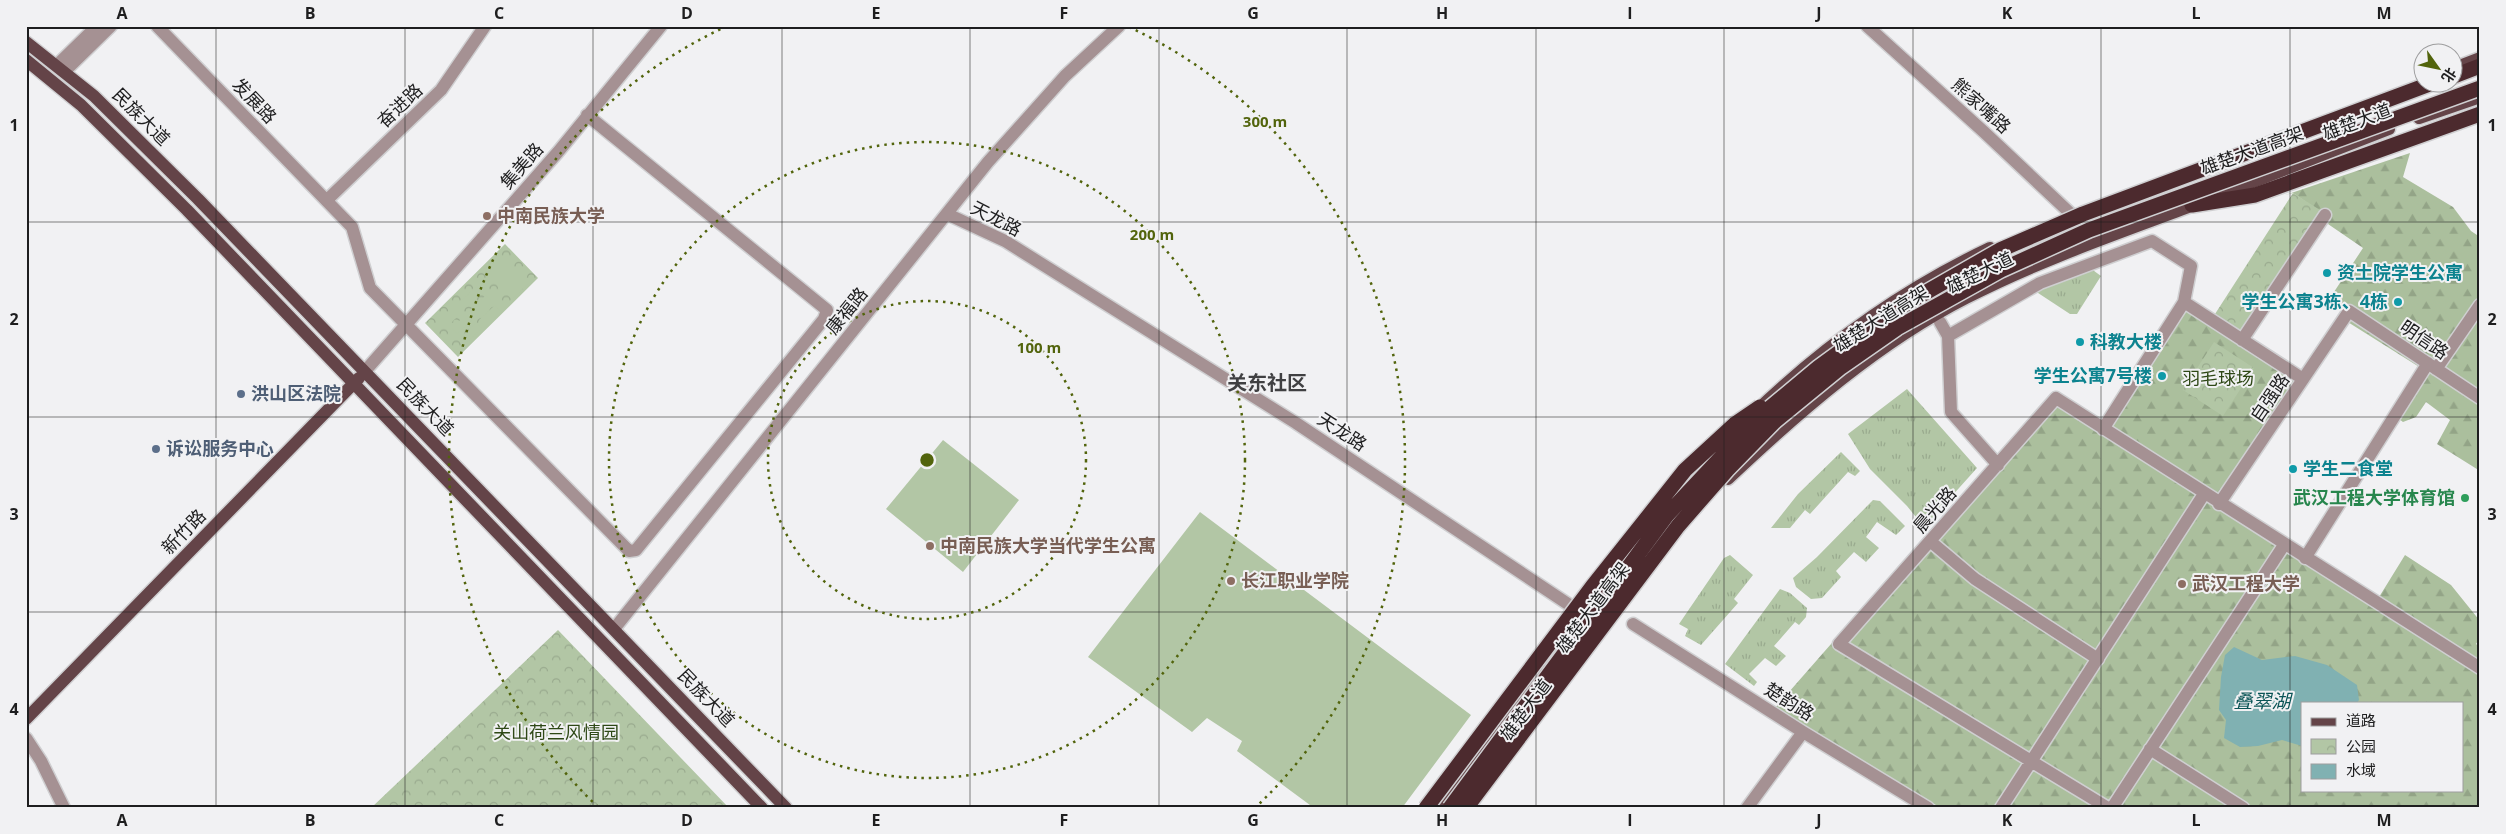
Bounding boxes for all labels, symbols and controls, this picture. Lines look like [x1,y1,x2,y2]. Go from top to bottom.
text: A [116,2,128,24]
text: B [305,2,315,24]
text: C [494,2,504,24]
text: D [681,2,693,24]
text: E [872,2,881,24]
text: F [1060,2,1068,24]
text: G [1247,2,1259,24]
text: H [1436,2,1448,24]
text: I [1627,2,1633,24]
text: J [1814,2,1822,24]
text: K [2002,2,2013,24]
text: L [2191,2,2201,24]
text: M [2376,2,2392,24]
north arrow [2414,42,2464,92]
text: 北 [2438,64,2461,86]
street label: 熊家嘴路 [1947,72,2016,138]
street label: 发展路 [227,73,282,128]
street label: 奋进路 [372,78,427,133]
street label: 民族大道 [108,82,176,150]
street label: 雄楚大道 [2319,97,2395,145]
text: 300 m [1243,111,1287,131]
text: 1 [9,114,19,136]
text: 1 [2487,114,2497,136]
street label: 雄楚大道高架 [2197,120,2307,180]
street label: 集美路 [494,137,548,194]
street label: 天龙路 [967,195,1026,241]
place label: 中南民族大学 [497,203,605,227]
marker: 中南民族大学 [481,210,493,222]
text: 200 m [1130,224,1174,244]
street label: 雄楚大道 [1942,246,2017,299]
place label: 资土院学生公寓 [2337,260,2463,284]
marker: 资土院学生公寓 [2321,267,2333,279]
street label: 雄楚大道高架 [1828,279,1933,357]
street label: 康福路 [820,282,873,339]
place label: 学生公寓3栋、4栋 [2241,289,2388,313]
marker: 学生公寓3栋、4栋 [2392,296,2404,308]
text: 2 [9,308,19,330]
text: 2 [2487,308,2497,330]
street label: 明信路 [2395,314,2454,364]
place label: 科教大楼 [2090,329,2162,353]
marker: 科教大楼 [2074,336,2086,348]
text: 100 m [1017,337,1061,357]
place label: 学生公寓7号楼 [2034,363,2152,387]
park label: 羽毛球场 [2182,366,2254,390]
street label: 自强路 [2244,368,2294,427]
district label: 关东社区 [1227,369,1307,396]
marker: 学生公寓7号楼 [2156,370,2168,382]
street label: 民族大道 [392,372,459,441]
place label: 洪山区法院 [251,381,341,405]
marker: 洪山区法院 [235,388,247,400]
street label: 天龙路 [1313,406,1372,456]
place label: 诉讼服务中心 [166,436,274,460]
marker: 诉讼服务中心 [150,443,162,455]
centre of rings [918,451,936,469]
place label: 学生二食堂 [2303,456,2393,480]
marker: 学生二食堂 [2287,463,2299,475]
street label: 晨光路 [1907,481,1961,538]
place label: 武汉工程大学体育馆 [2293,485,2455,509]
marker: 武汉工程大学体育馆 [2459,492,2471,504]
text: 3 [9,503,19,525]
text: 3 [2487,503,2497,525]
street label: 新竹路 [156,504,211,559]
place label: 中南民族大学当代学生公寓 [940,533,1156,557]
marker: 中南民族大学当代学生公寓 [924,540,936,552]
street label: 雄楚大道高架 [1550,557,1634,658]
place label: 长江职业学院 [1241,568,1349,592]
place label: 武汉工程大学 [2192,571,2300,595]
marker: 长江职业学院 [1225,575,1237,587]
marker: 武汉工程大学 [2176,578,2188,590]
street label: 民族大道 [673,663,740,732]
street label: 雄楚大道 [1494,673,1556,745]
street label: 楚韵路 [1760,677,1819,726]
water label: 叠翠湖 [2233,688,2293,714]
text: 4 [9,698,19,720]
text: 4 [2487,698,2497,720]
legend [2301,702,2464,792]
text: 道路 [2346,710,2376,730]
park label: 关山荷兰风情园 [493,720,619,744]
text: 公园 [2346,736,2376,756]
text: 水域 [2346,760,2376,780]
text: A [116,809,128,831]
text: B [305,809,315,831]
text: C [494,809,504,831]
text: D [681,809,693,831]
text: E [872,809,881,831]
text: F [1060,809,1068,831]
text: G [1247,809,1259,831]
text: H [1436,809,1448,831]
text: I [1627,809,1633,831]
text: J [1814,809,1822,831]
text: K [2002,809,2013,831]
text: L [2191,809,2201,831]
text: M [2376,809,2392,831]

